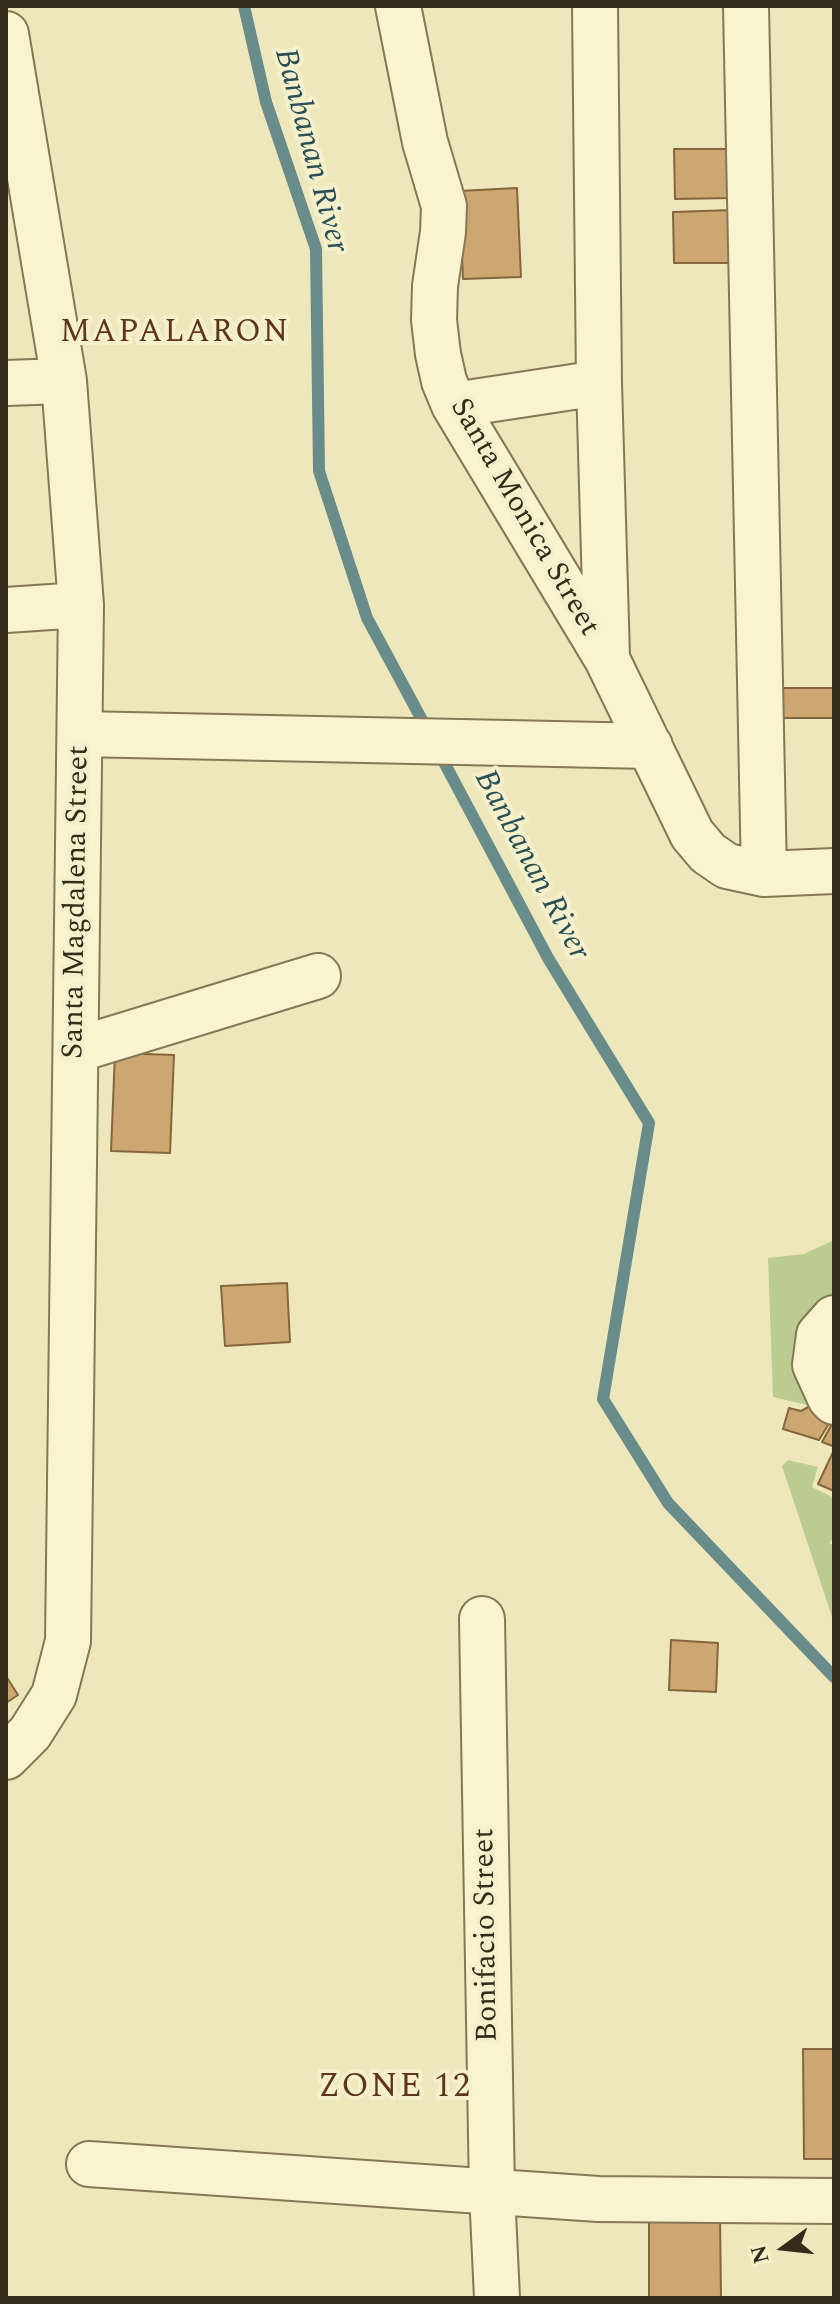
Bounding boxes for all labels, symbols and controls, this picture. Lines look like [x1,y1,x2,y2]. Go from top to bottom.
water label: Banbanan River [263,44,355,258]
district label: MAPALARON [60,316,290,354]
street label: Santa Monica Street [440,393,606,643]
street label: Santa Magdalena Street [57,745,99,1059]
water label: Banbanan River [464,764,596,968]
street label: Bonifacio Street [468,1828,508,2042]
district label: ZONE 12 [318,2069,472,2109]
north arrow [744,2208,824,2288]
text: N [742,2241,779,2267]

